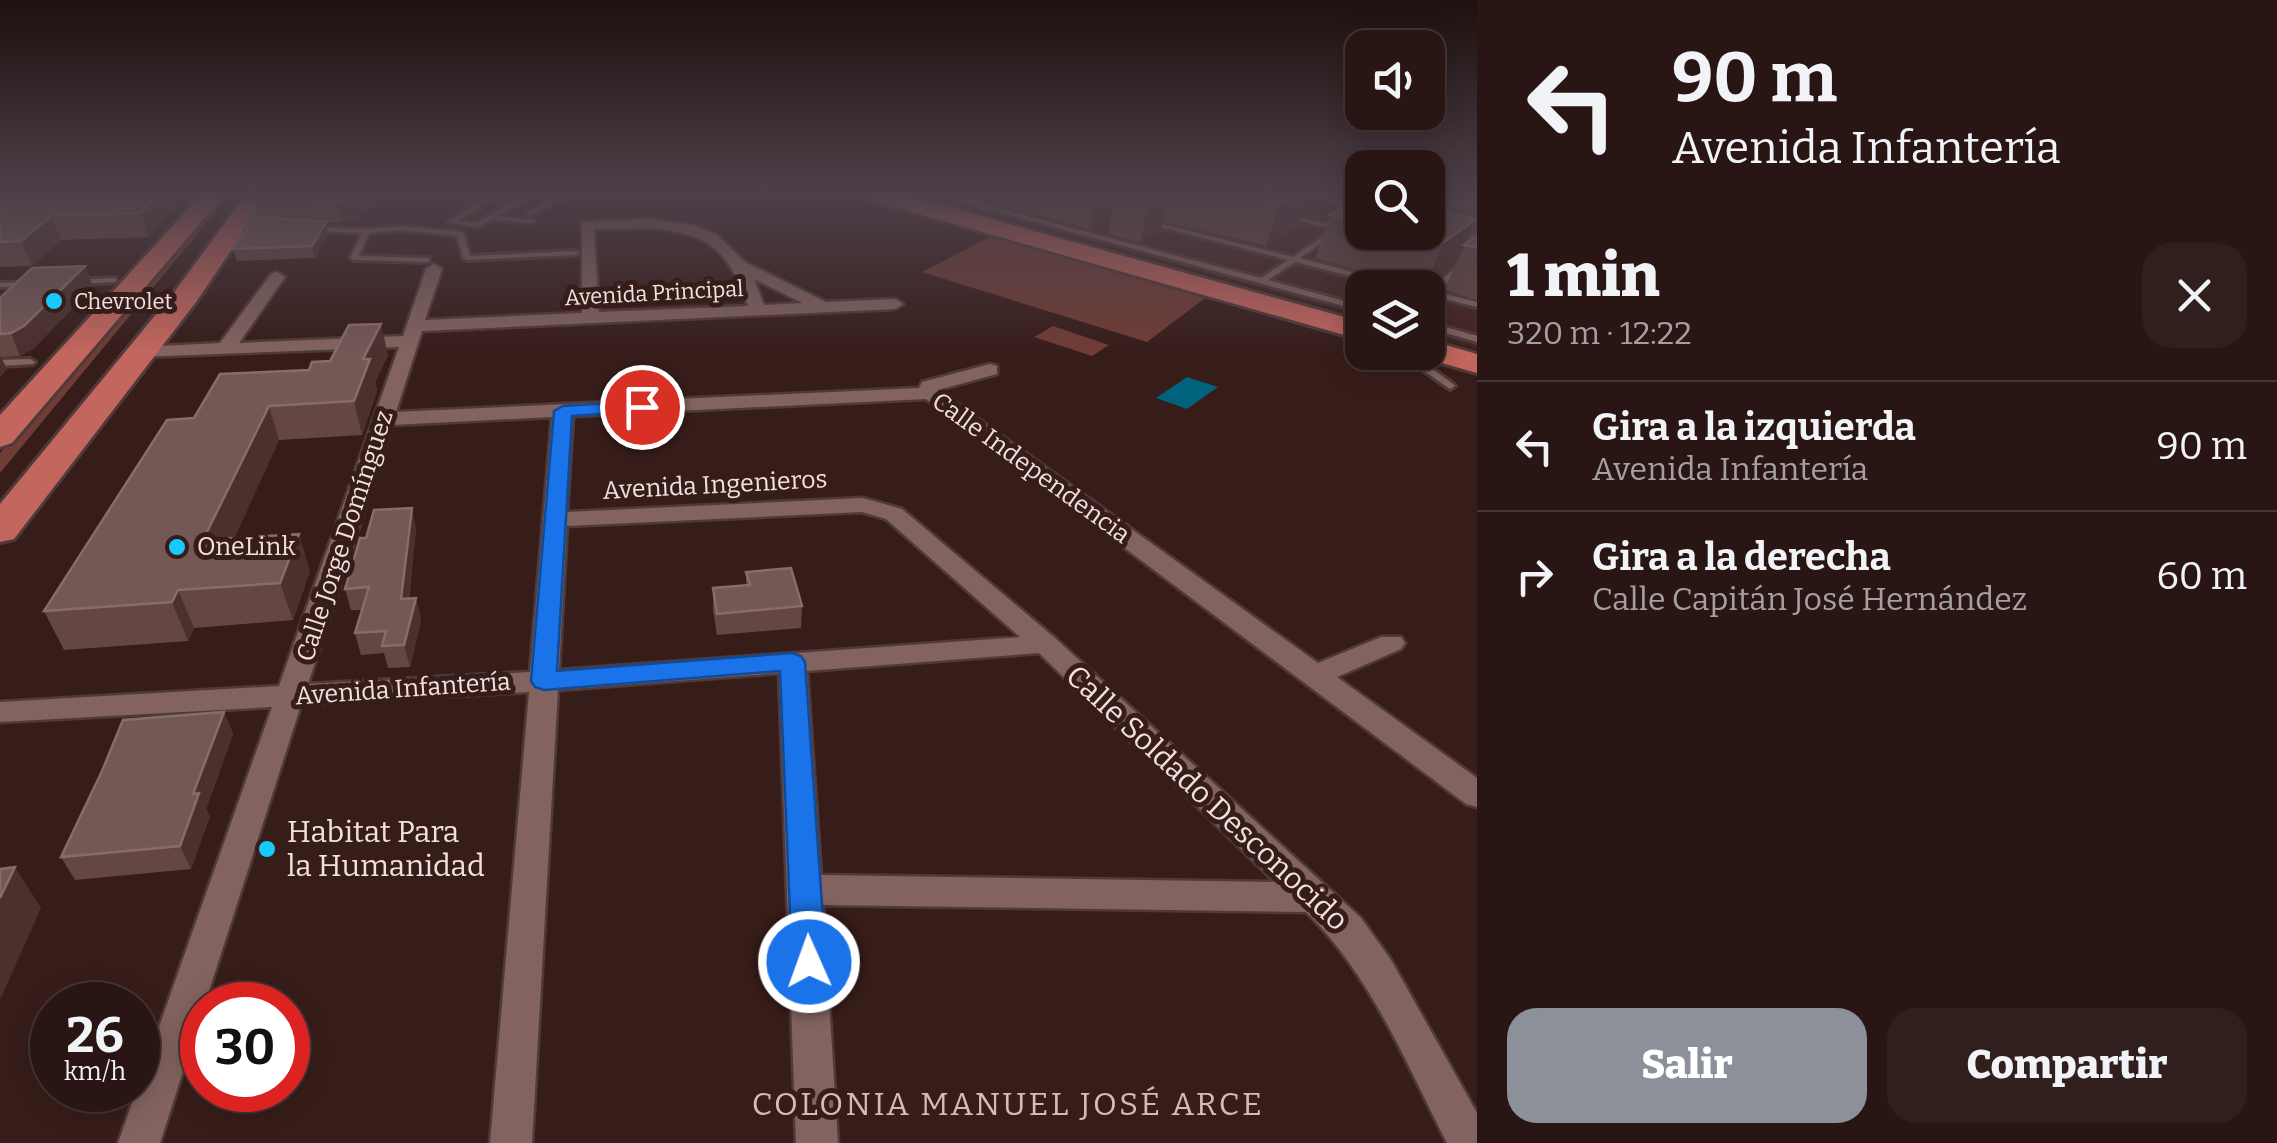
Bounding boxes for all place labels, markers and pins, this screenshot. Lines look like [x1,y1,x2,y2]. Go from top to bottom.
place label: Chevrolet [74,288,173,315]
marker: Chevrolet [43,290,65,312]
pin [600,365,685,450]
place label: OneLink [197,532,296,562]
marker: OneLink [166,536,188,558]
place label: Habitat Para la Humanidad [287,814,485,884]
marker: Habitat Para la Humanidad [256,838,278,860]

